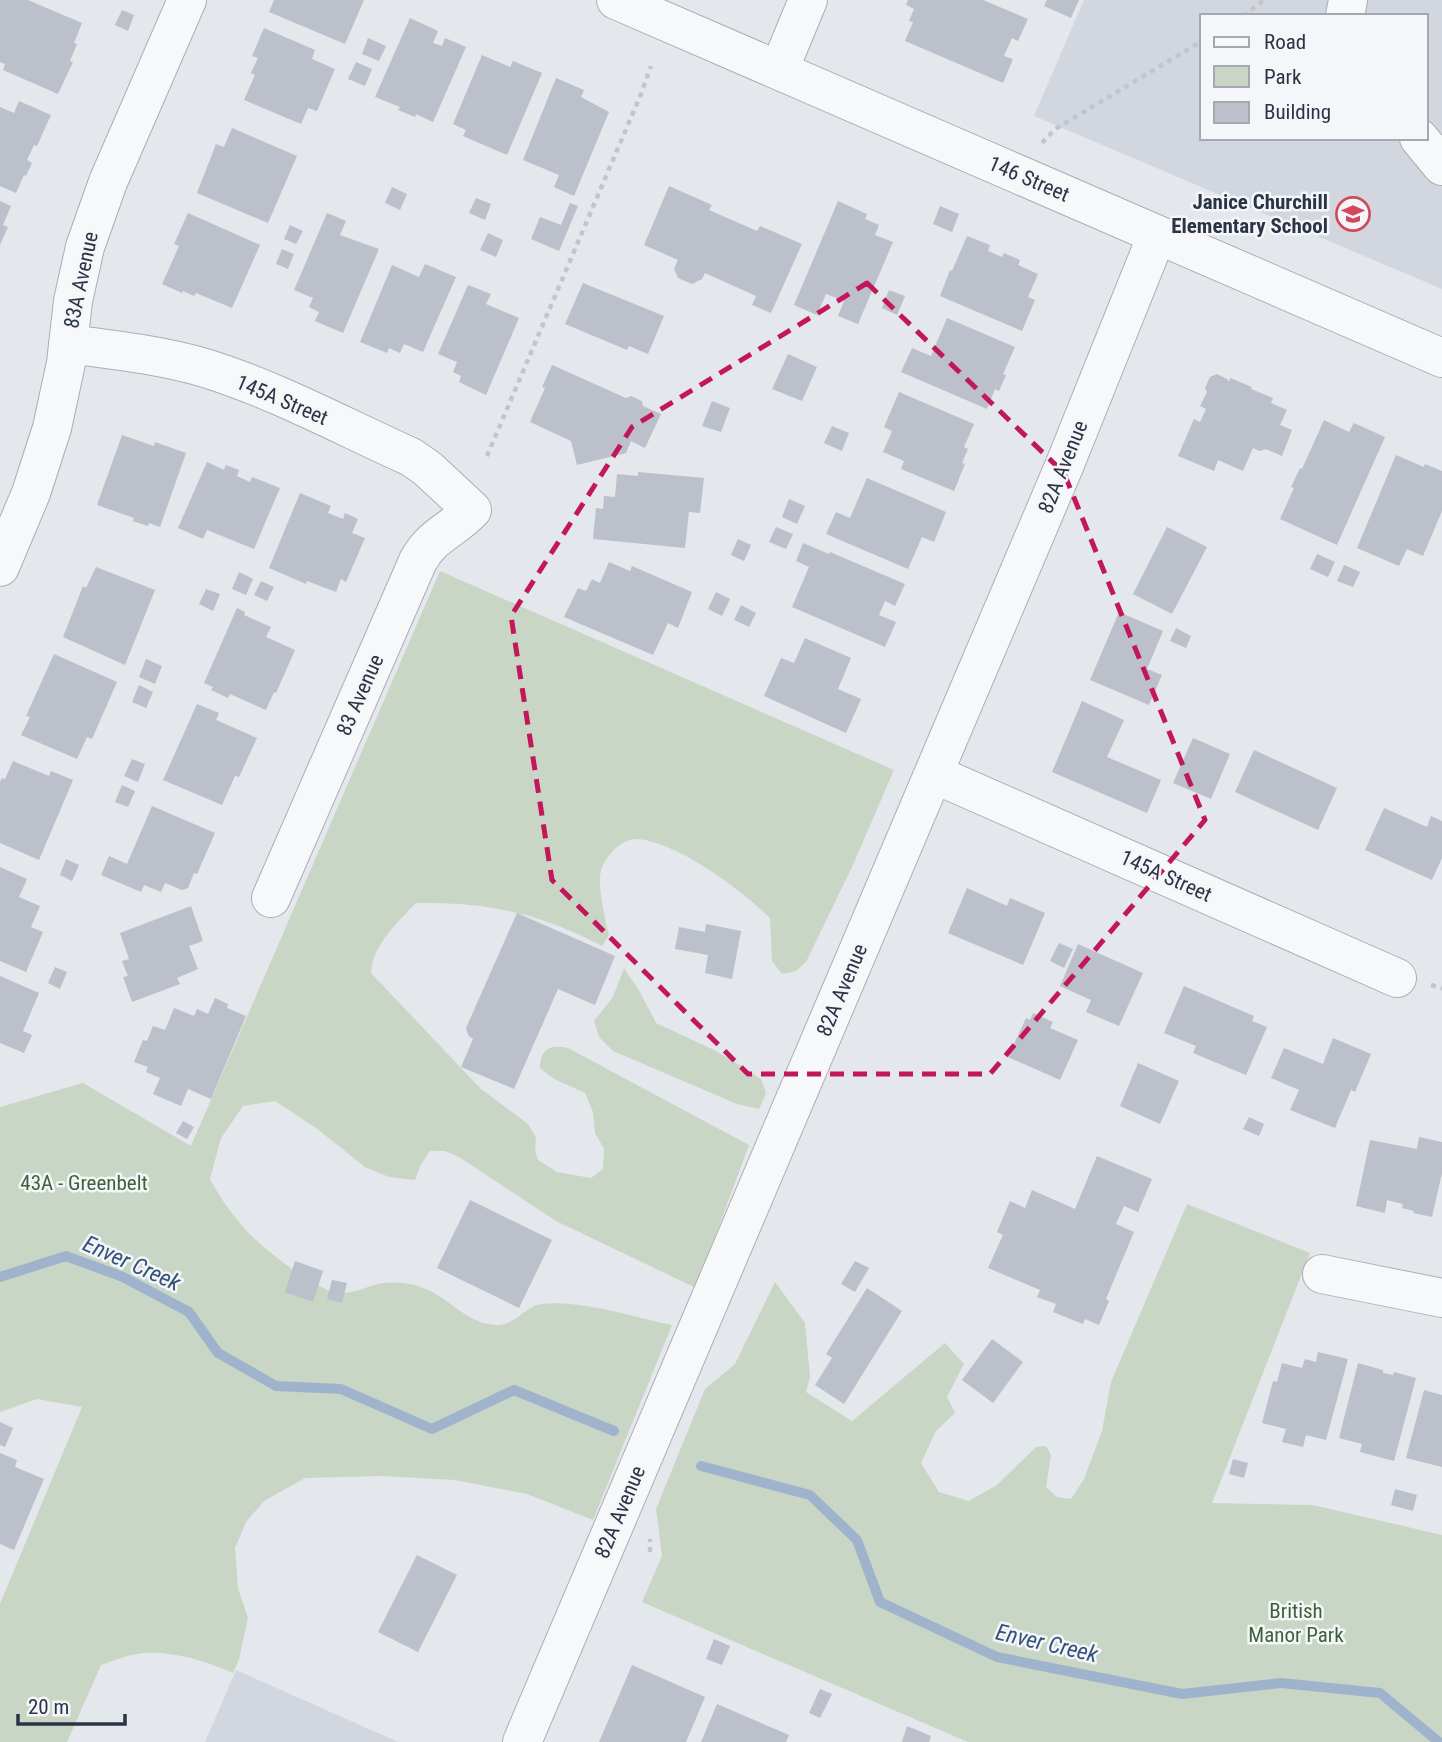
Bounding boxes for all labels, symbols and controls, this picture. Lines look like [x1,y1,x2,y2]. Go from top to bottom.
legend [1200,14,1428,140]
text: Road [1264,30,1306,54]
text: Park [1264,65,1302,89]
text: Building [1264,100,1331,124]
street label: 146 Street [985,151,1073,207]
place label: Janice Churchill Elementary School [1171,190,1328,238]
school or university icon: Janice Churchill Elementary School [1334,195,1372,233]
street label: 83A Avenue [59,229,103,330]
street label: 145A Street [233,370,331,430]
street label: 82A Avenue [1033,417,1093,517]
street label: 83 Avenue [332,651,389,739]
street label: 145A Street [1117,845,1215,907]
street label: 82A Avenue [812,940,872,1040]
park label: 43A - Greenbelt [20,1171,148,1195]
water label: Enver Creek [79,1230,186,1297]
street label: 82A Avenue [590,1462,650,1562]
park label: British Manor Park [1248,1599,1344,1647]
water label: Enver Creek [993,1619,1101,1669]
scale bar [18,1682,124,1726]
text: 20 m [28,1695,69,1719]

